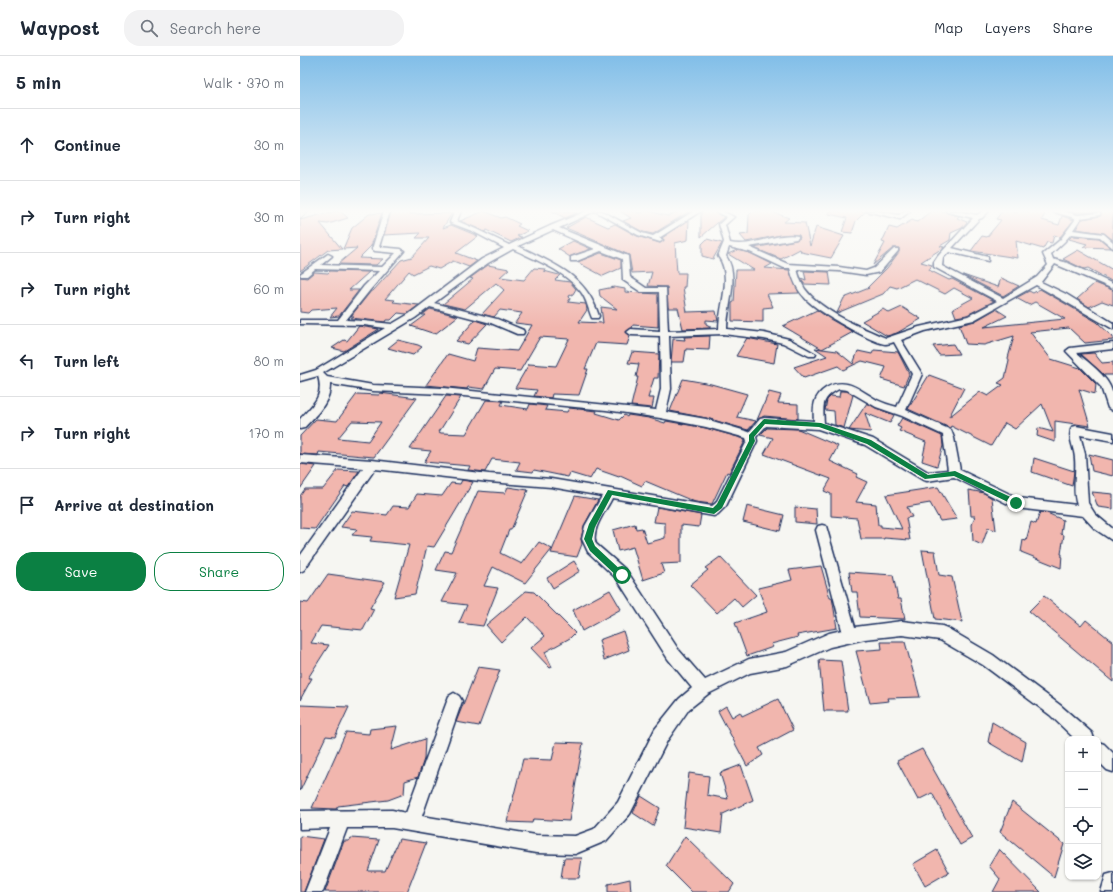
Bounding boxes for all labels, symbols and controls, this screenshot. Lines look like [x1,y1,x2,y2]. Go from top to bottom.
search box [124,10,404,46]
text: Waypost [20,15,100,40]
icon: search [138,17,160,39]
text: Search here [170,18,261,38]
text: Map [934,18,963,37]
text: Layers [985,18,1031,37]
text: Share [1053,18,1093,37]
text: 5 min [16,71,61,93]
text: Walk · 370 m [203,74,284,91]
icon: ahead [16,134,38,156]
text: Continue [54,135,121,155]
text: 30 m [254,136,284,153]
icon: right [16,206,38,228]
text: Turn right [54,207,131,227]
text: 30 m [254,208,284,225]
icon: right [16,278,38,300]
text: Turn right [54,279,131,299]
text: 60 m [254,280,284,297]
icon: left [16,350,38,372]
text: Turn left [54,351,119,371]
text: 80 m [254,352,284,369]
icon: right [16,422,38,444]
text: Turn right [54,423,131,443]
text: 170 m [248,424,284,441]
icon: arrive [16,494,38,516]
route end [1007,494,1025,512]
text: Arrive at destination [54,495,214,515]
button: Save [16,552,146,591]
button: Share [154,552,284,591]
route start [613,566,631,584]
map controls [1065,736,1101,880]
button: + [1065,736,1101,772]
button: − [1065,772,1101,808]
button: locate [1065,808,1101,844]
button: layers [1065,844,1101,880]

